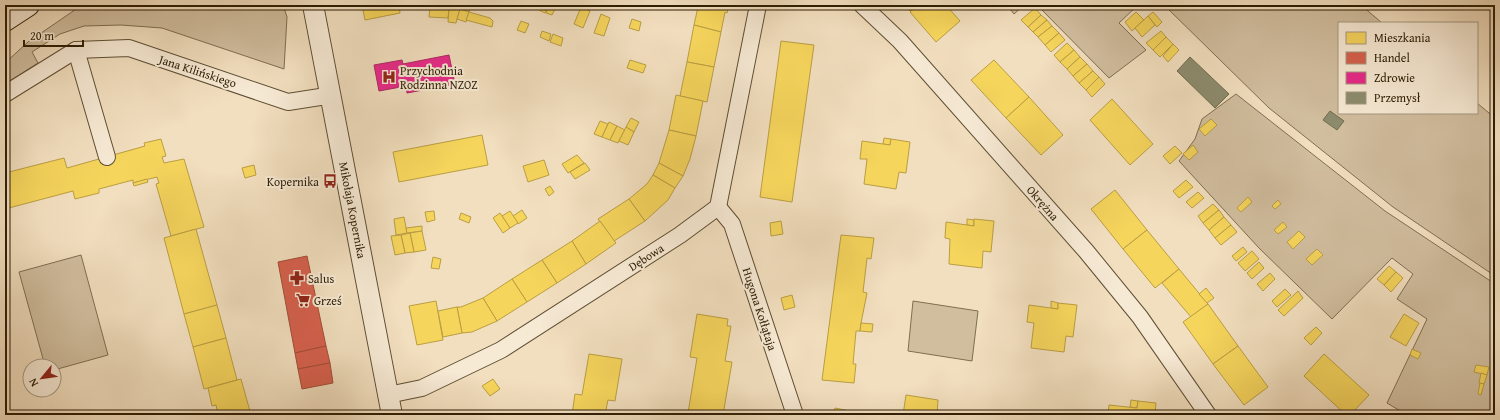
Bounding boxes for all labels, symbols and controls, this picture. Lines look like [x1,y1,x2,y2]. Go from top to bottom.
scale bar [24,22,83,48]
legend [1338,22,1478,114]
text: 20 m [30,27,54,44]
text: Mieszkania [1374,29,1431,46]
text: Handel [1374,49,1410,66]
street label: Jana Kilińskiego [155,50,239,92]
place label: Przychodnia Rodzinna NZOZ [400,62,478,93]
hospital icon: Przychodnia Rodzinna NZOZ [381,69,397,85]
text: Zdrowie [1374,69,1415,86]
text: Przemysł [1374,89,1421,106]
street label: Mikołaja Kopernika [335,160,371,260]
place label: Kopernika [267,173,319,190]
bus stop icon: Kopernika [322,173,338,189]
street label: Okrężna [1023,182,1063,225]
street label: Dębowa [625,239,667,275]
street label: Hugona Kołłątaja [739,265,782,353]
pharmacy icon: Salus [289,270,305,286]
place label: Salus [308,270,334,287]
supermarket icon: Grześ [295,292,311,308]
place label: Grześ [314,292,342,309]
north arrow [22,358,62,398]
text: N [24,375,42,390]

